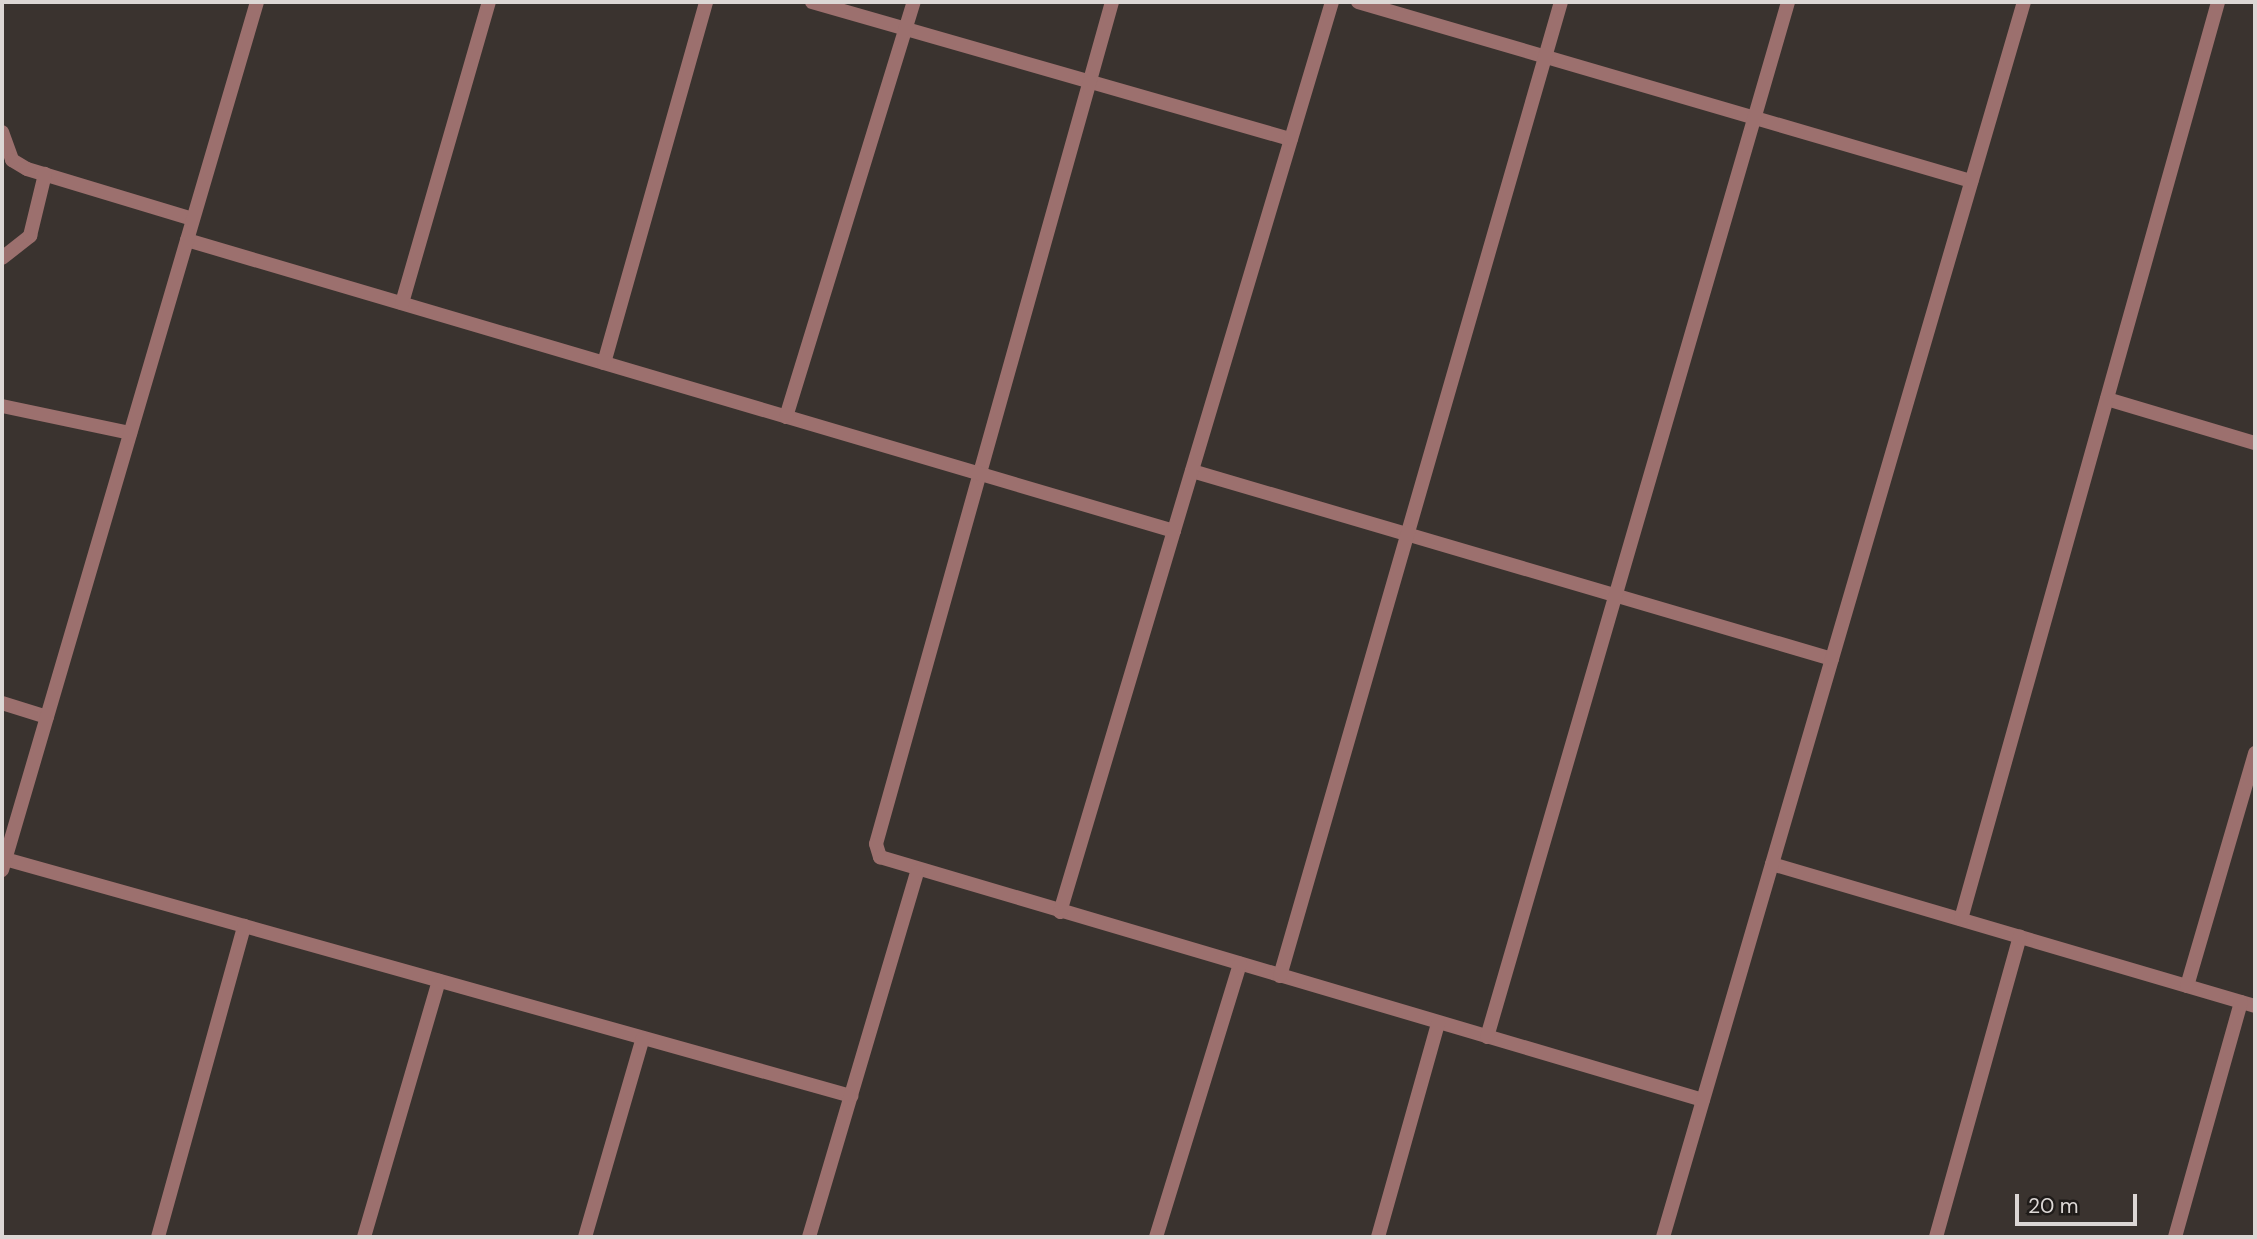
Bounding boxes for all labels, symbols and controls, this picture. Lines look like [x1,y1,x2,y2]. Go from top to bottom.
scale bar [2019,1180,2142,1224]
text: 20 m [2028,1192,2079,1220]

